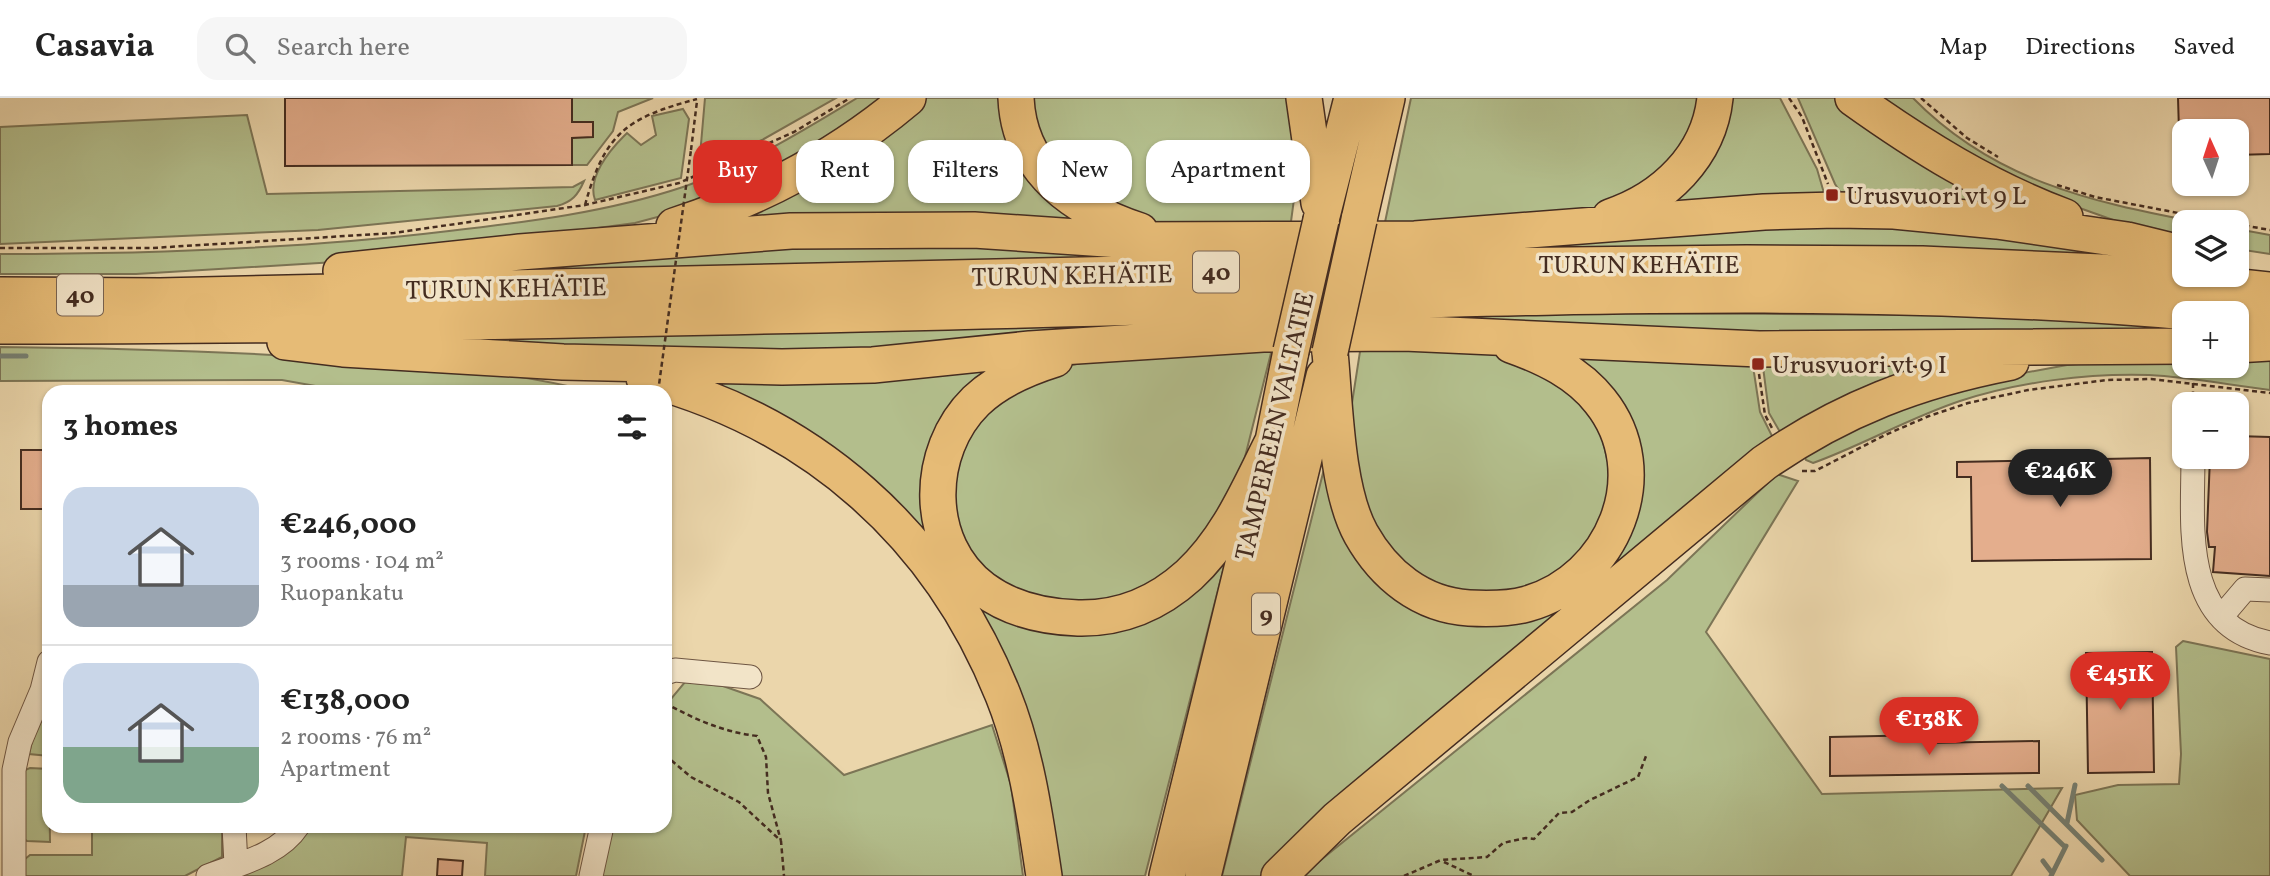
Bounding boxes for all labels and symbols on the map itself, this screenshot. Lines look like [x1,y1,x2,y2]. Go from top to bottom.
north arrow [2172,119,2249,196]
place label: Urusvuori vt 9 L [1846,179,2027,215]
marker: Urusvuori vt 9 L [1824,187,1840,203]
street label: TURUN KEHÄTIE [1538,248,1740,284]
road number: 40 [1193,252,1239,292]
street label: TURUN KEHÄTIE [971,257,1173,297]
street label: TURUN KEHÄTIE [405,270,607,310]
road number: 40 [57,274,103,316]
street label: TAMPEREEN VALTATIE [1228,289,1324,564]
place label: Urusvuori vt 9 I [1772,348,1947,384]
marker: Urusvuori vt 9 I [1750,356,1766,372]
pin: €246K [2011,450,2109,509]
road number: 9 [1252,593,1280,634]
pin: €451K [2071,652,2169,712]
pin: €138K [1880,698,1978,757]

